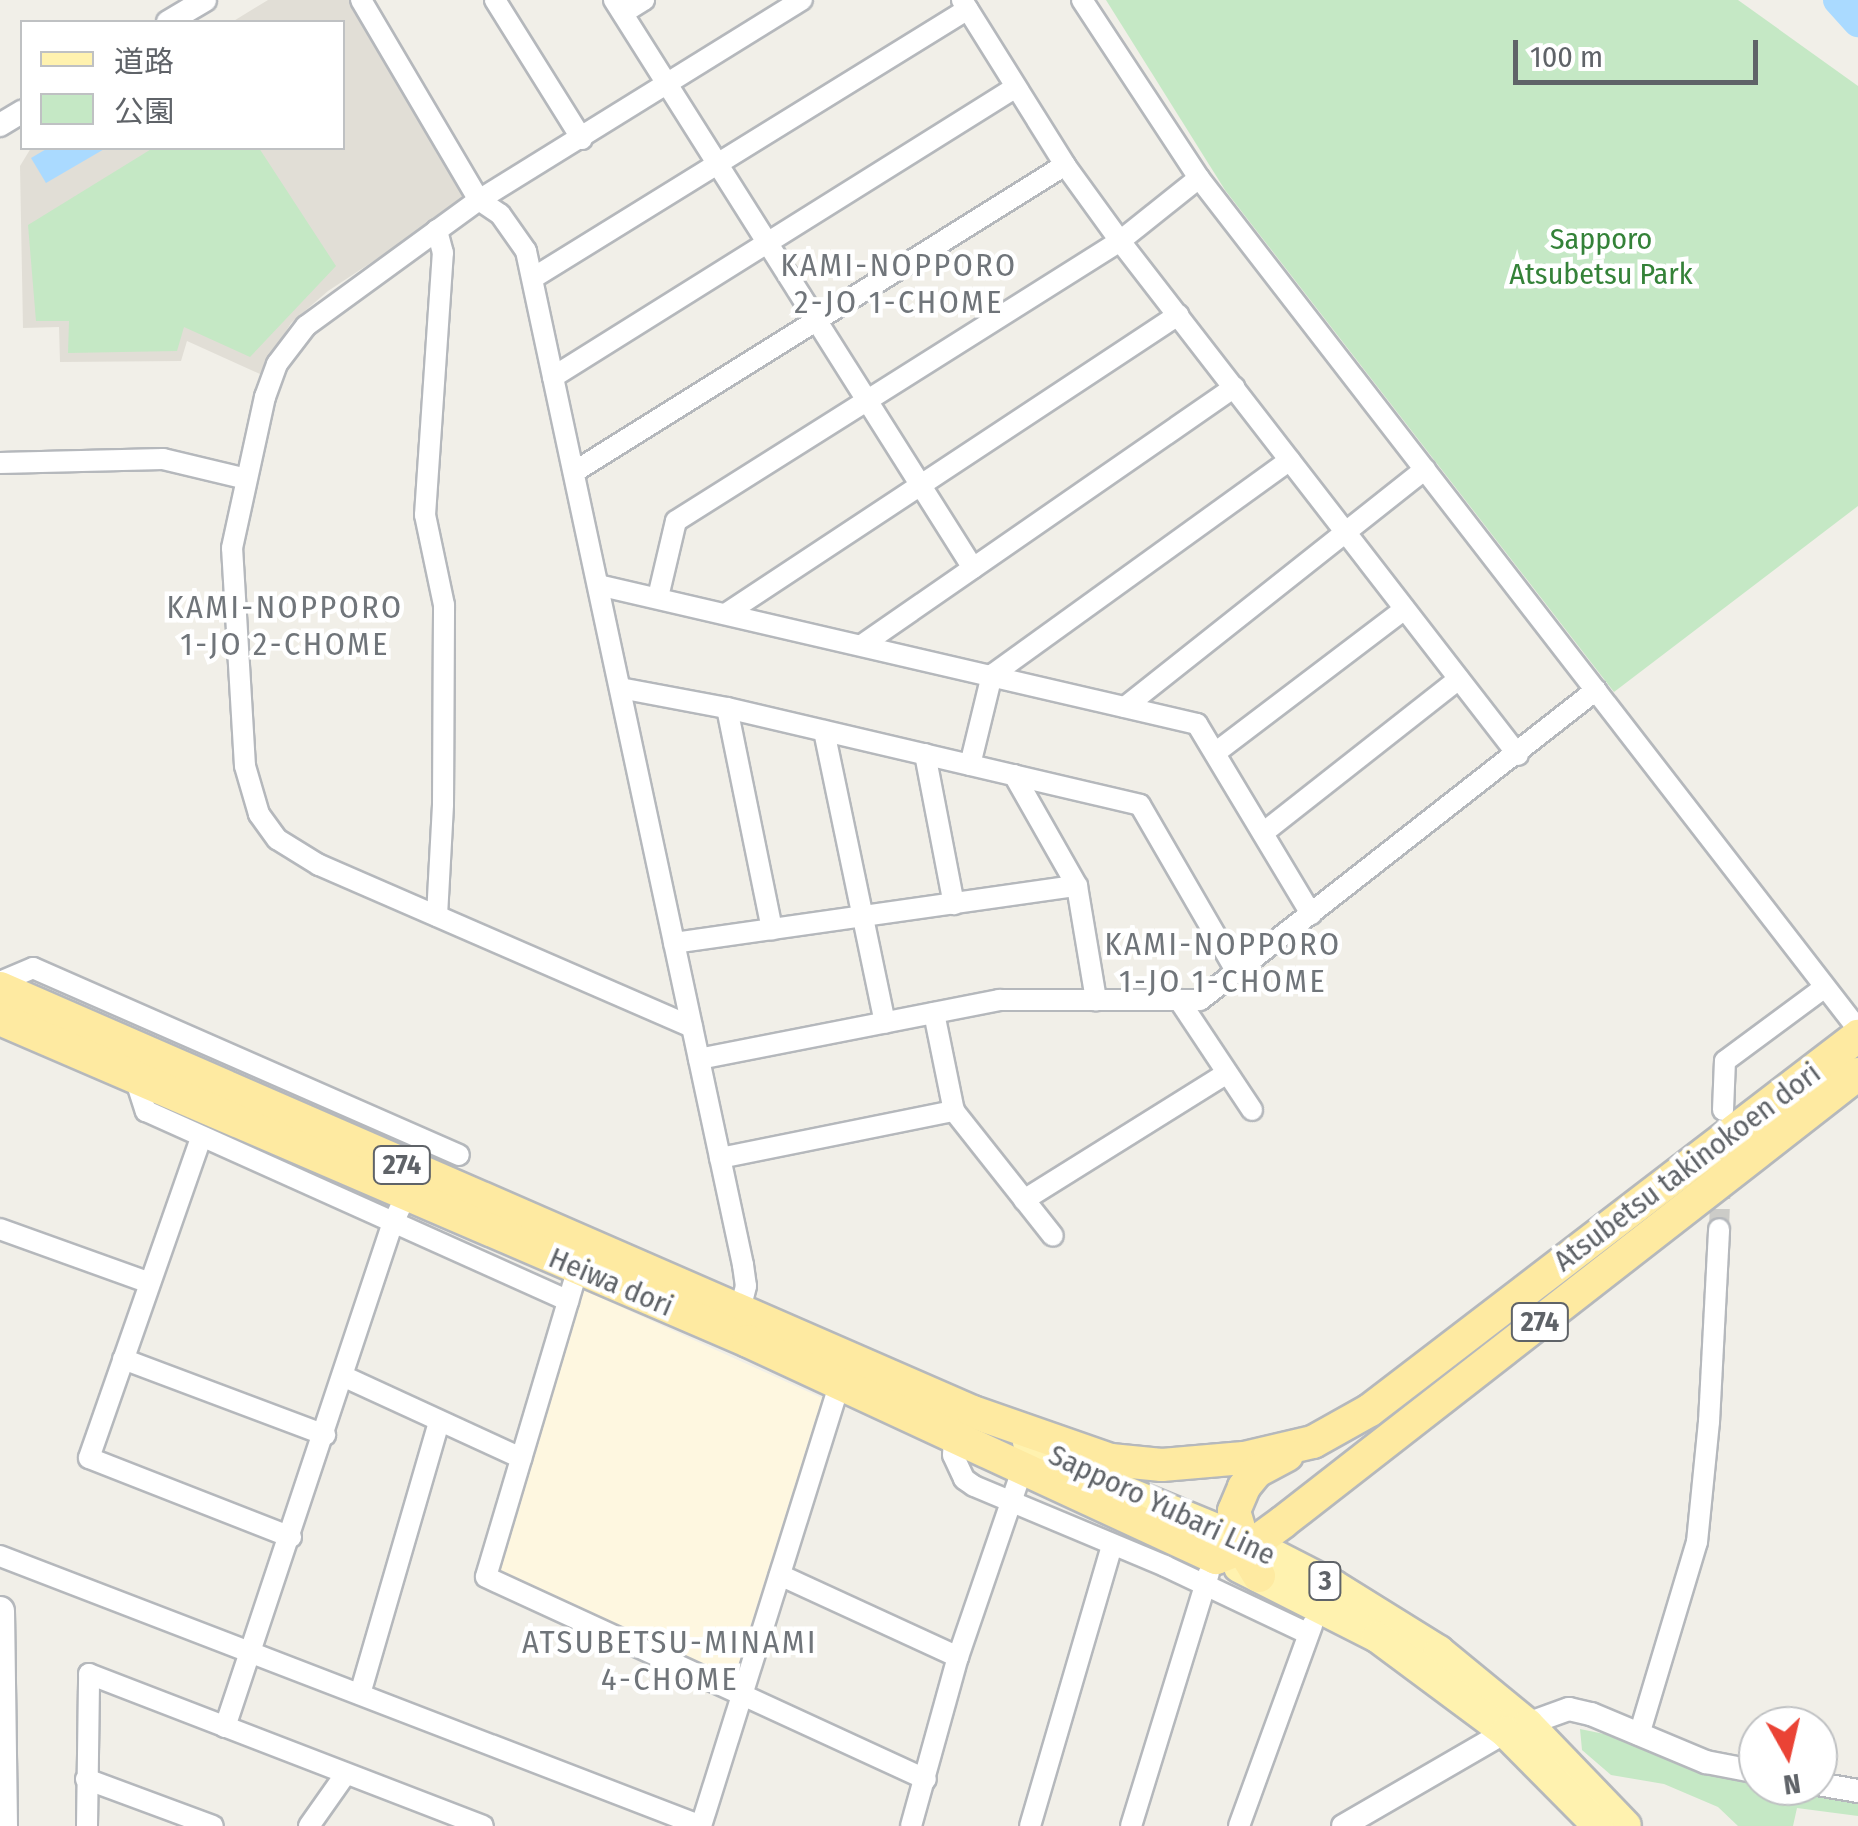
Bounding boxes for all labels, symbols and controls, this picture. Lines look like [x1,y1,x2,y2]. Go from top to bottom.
legend [20,20,345,150]
scale bar [1518,20,1763,82]
text: 100 m [1530,39,1603,75]
text: 道路 [114,44,174,80]
text: 公園 [114,94,174,130]
park label: Sapporo Atsubetsu Park [1509,221,1693,292]
district label: KAMI-NOPPORO 2-JO 1-CHOME [780,247,1018,322]
district label: KAMI-NOPPORO 1-JO 2-CHOME [166,589,404,664]
district label: KAMI-NOPPORO 1-JO 1-CHOME [1104,926,1342,1001]
street label: Atsubetsu takinokoen dori [1547,1055,1827,1279]
road number: 274 [372,1142,432,1188]
street label: Heiwa dori [543,1240,679,1324]
road number: 274 [1510,1299,1570,1345]
street label: Sapporo Yubari Line [1043,1437,1281,1573]
road number: 3 [1308,1558,1342,1604]
district label: ATSUBETSU-MINAMI 4-CHOME [522,1624,818,1699]
north arrow [1738,1706,1838,1806]
text: N [1781,1767,1803,1802]

